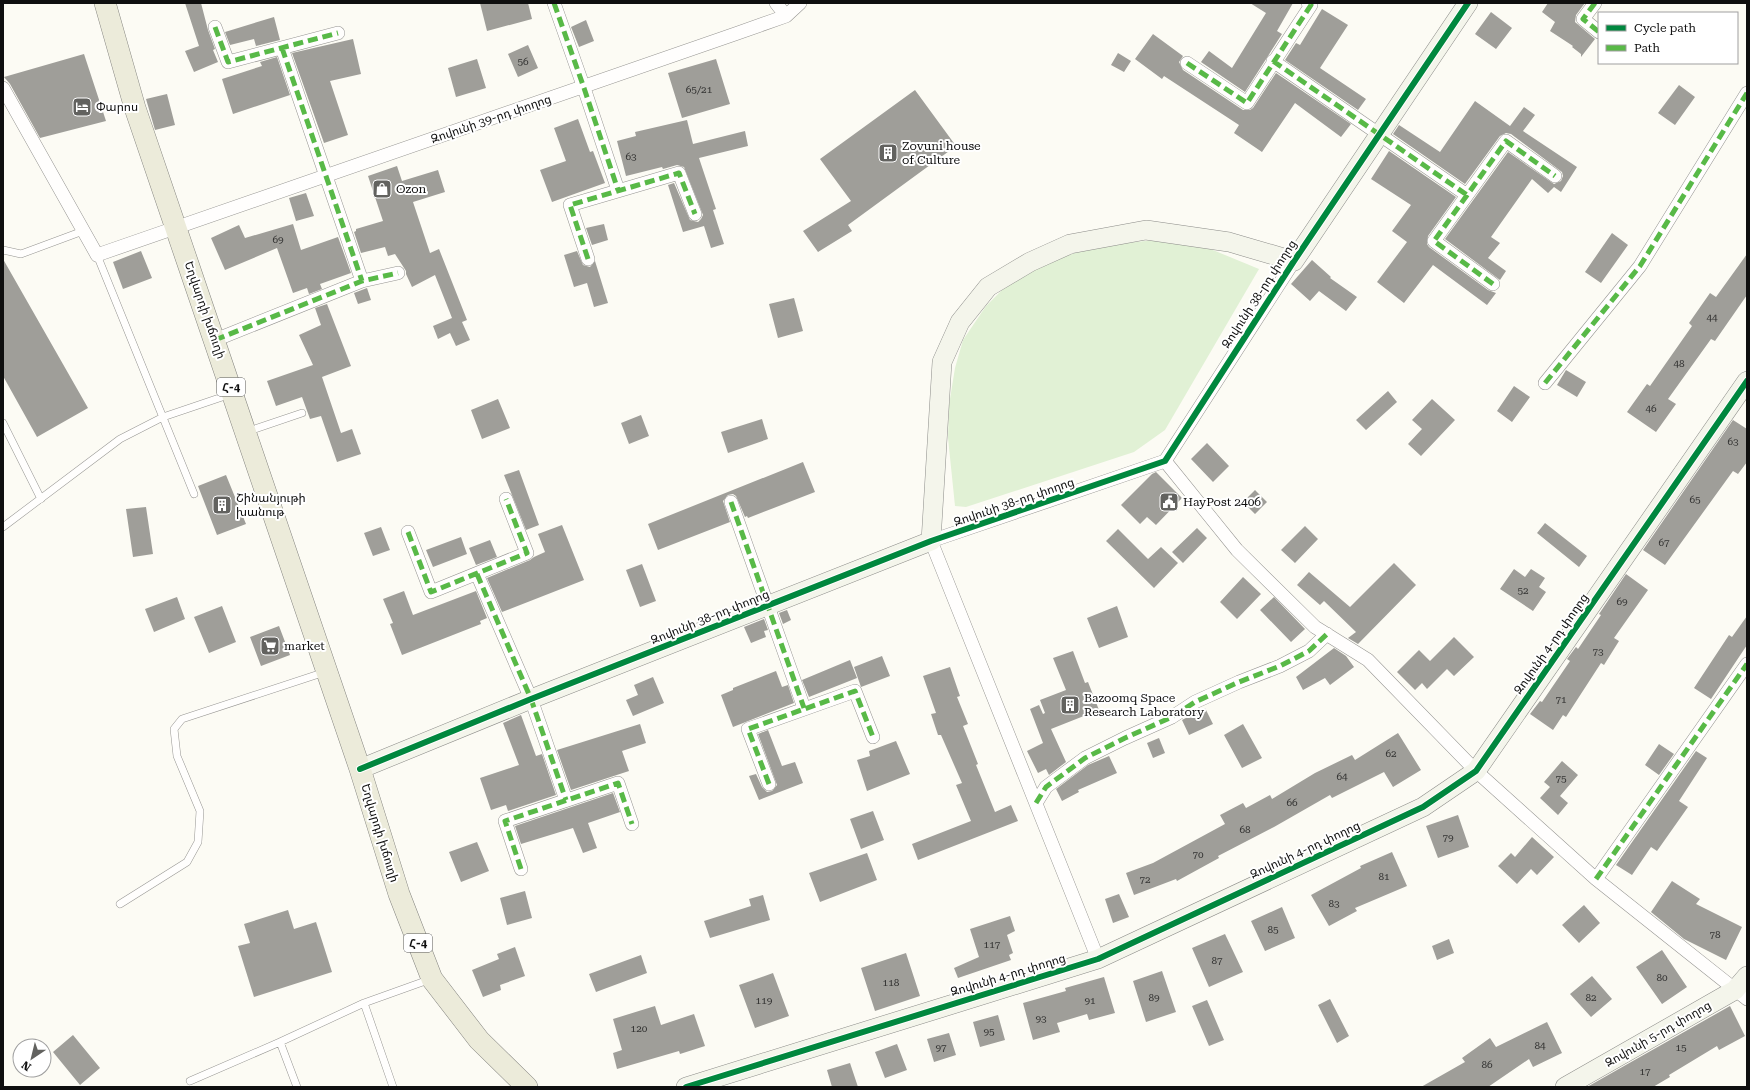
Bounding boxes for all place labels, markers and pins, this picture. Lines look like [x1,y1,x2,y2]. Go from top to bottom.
hotel icon: Փարոս [71,96,93,118]
place label: Փարոս [96,100,138,114]
place label: Zovuni house of Culture [902,139,981,167]
building icon: Zovuni house of Culture [877,142,899,164]
shop icon: Ozon [371,178,393,200]
place label: Ozon [396,182,427,196]
place label: Շինանյութի խանութ [236,491,306,519]
public building icon: HayPost 2406 [1158,491,1180,513]
building icon: Շինանյութի խանութ [211,494,233,516]
place label: HayPost 2406 [1183,495,1261,509]
supermarket icon: market [259,635,281,657]
place label: market [284,639,325,653]
place label: Bazoomq Space Research Laboratory [1084,691,1205,719]
building icon: Bazoomq Space Research Laboratory [1059,694,1081,716]

